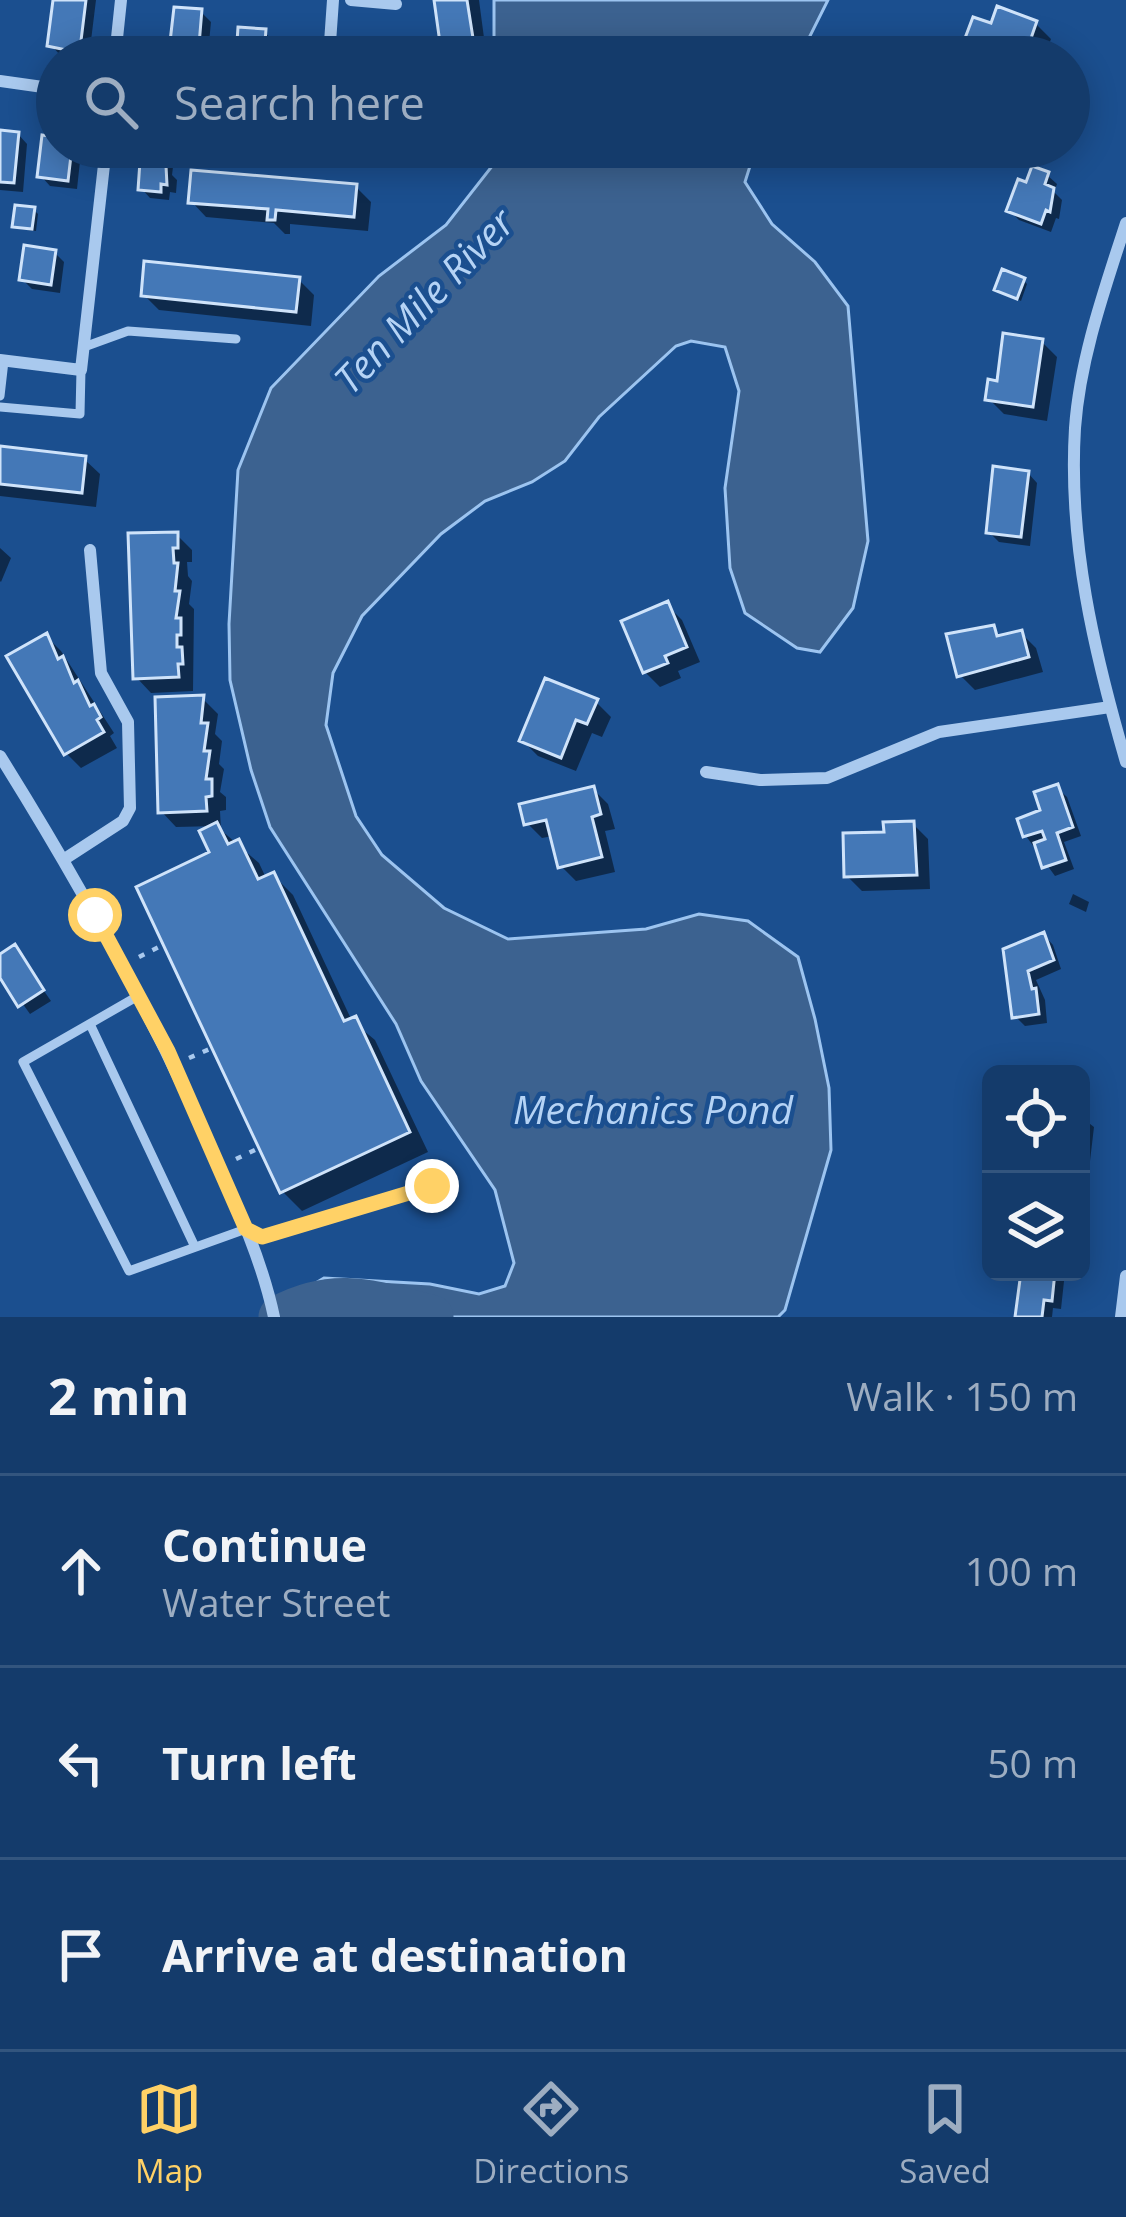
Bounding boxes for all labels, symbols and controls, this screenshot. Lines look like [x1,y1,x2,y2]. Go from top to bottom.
search box [36,36,1090,168]
icon: search [78,69,144,135]
text: Search here [174,72,425,133]
water label: Ten Mile River [321,195,526,404]
route start [68,888,122,942]
map controls [982,1065,1090,1281]
button: locate [982,1065,1090,1173]
water label: Mechanics Pond [513,1082,795,1135]
route end [405,1159,459,1213]
button: layers [982,1173,1090,1281]
text: 2 min [48,1360,190,1430]
text: Walk · 150 m [846,1369,1078,1422]
text: Continue [162,1514,367,1575]
icon: ahead [48,1538,114,1604]
text: 100 m [965,1544,1078,1597]
text: Water Street [162,1575,390,1628]
icon: left [48,1730,114,1796]
text: Turn left [162,1732,357,1793]
text: 50 m [987,1736,1078,1789]
icon: arrive [48,1922,114,1988]
text: Arrive at destination [162,1924,628,1985]
tab: Map [135,2076,203,2193]
tab: Directions [473,2076,629,2193]
tab: Saved [899,2076,991,2193]

